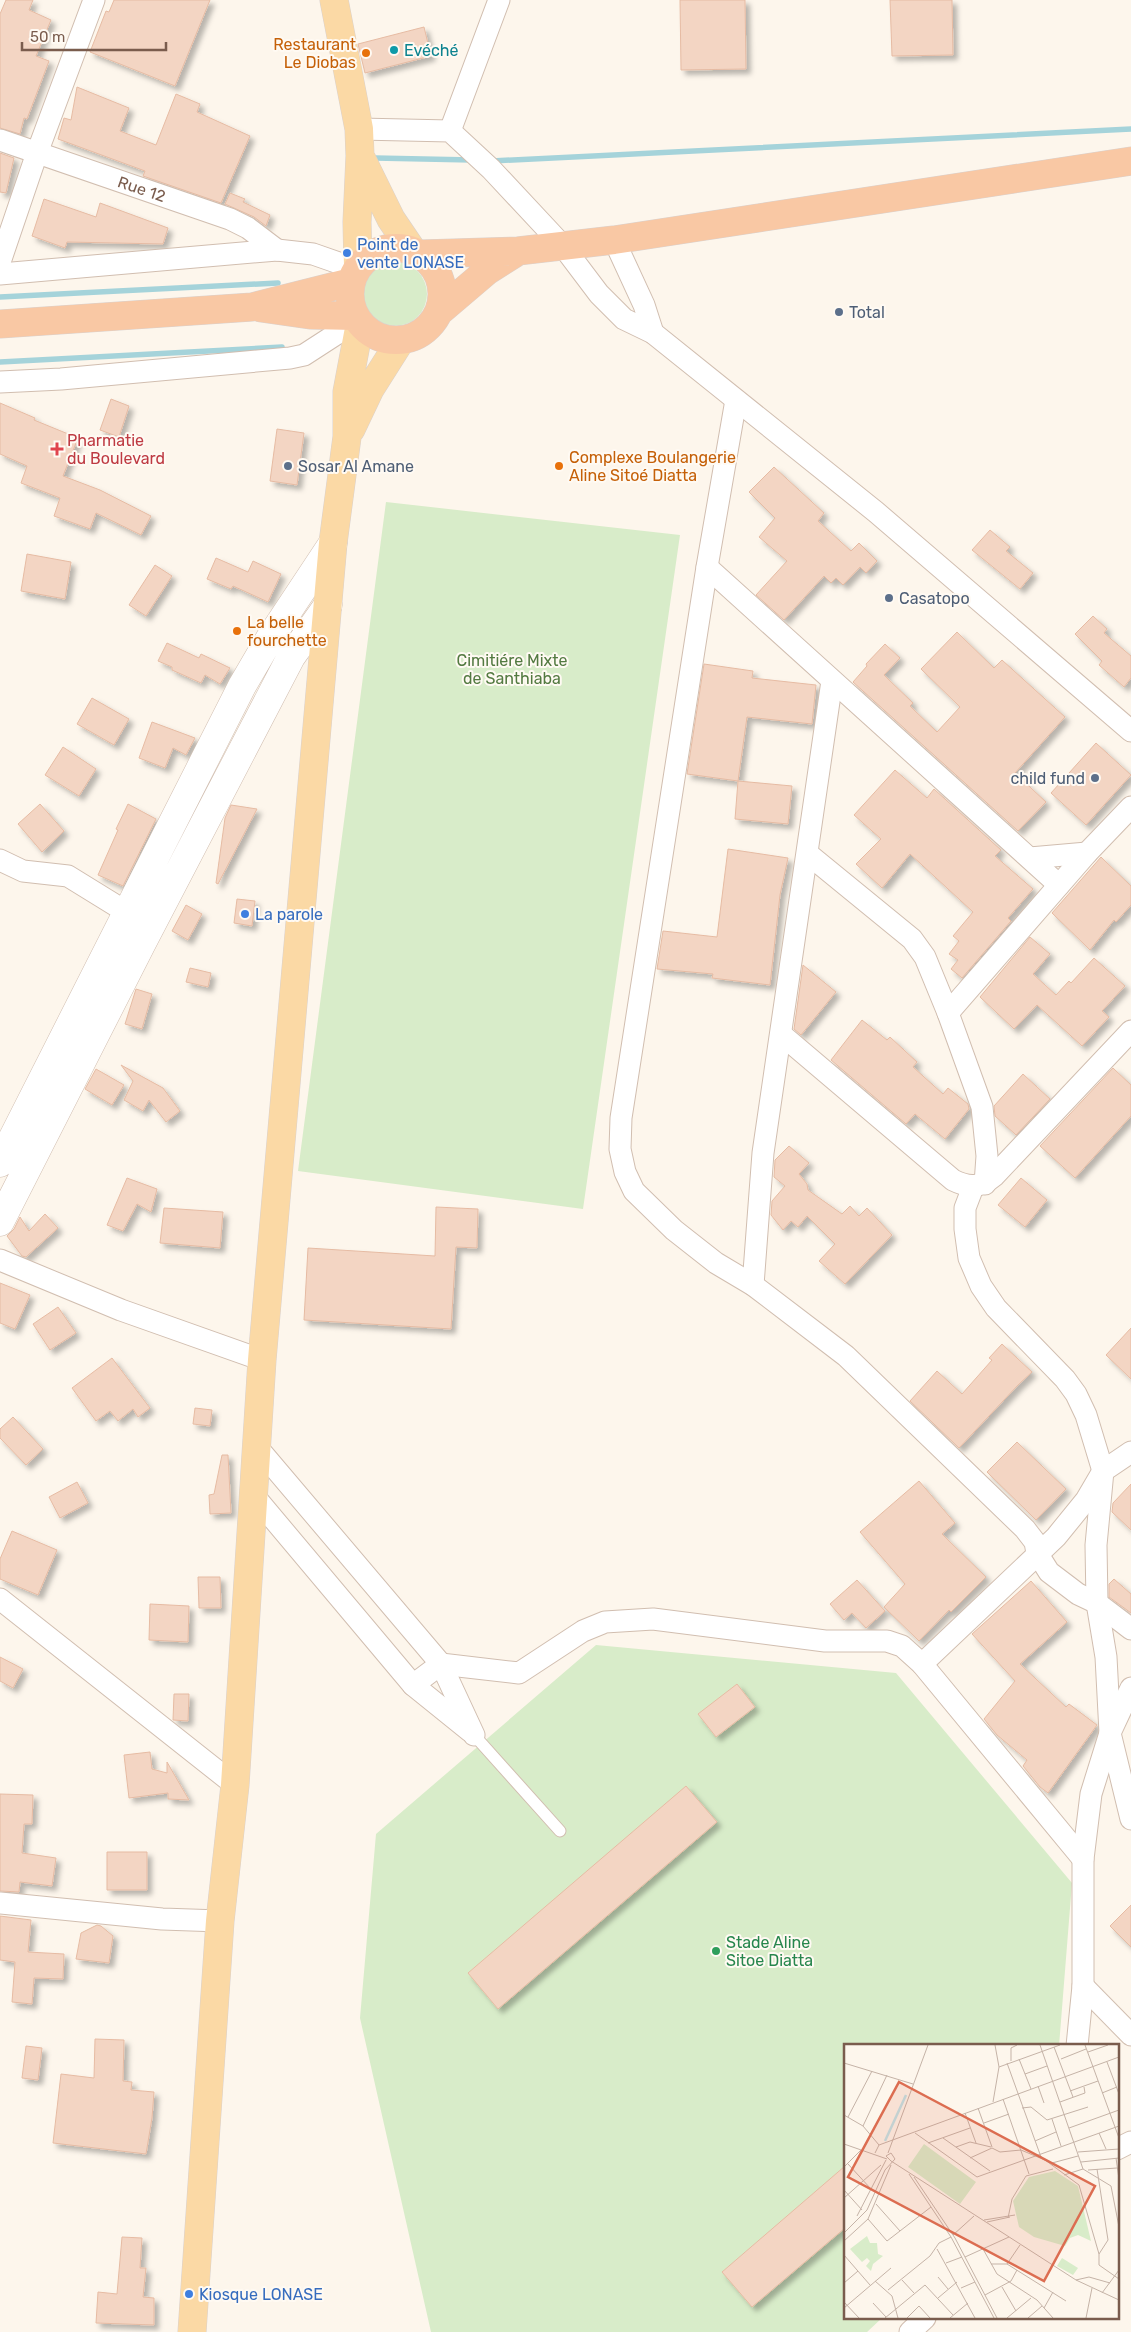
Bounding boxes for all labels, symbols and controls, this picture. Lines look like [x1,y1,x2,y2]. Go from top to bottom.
scale bar [22,20,166,52]
text: 50 m [30,28,65,46]
place label: Restaurant Le Diobas [273,35,356,72]
place label: Evéché [404,41,459,60]
marker: Evéché [388,44,400,56]
marker: Restaurant Le Diobas [360,47,372,59]
street label: Rue 12 [115,172,168,206]
place label: Point de vente LONASE [357,235,464,272]
marker: Point de vente LONASE [341,247,353,259]
place label: Total [849,303,885,322]
marker: Total [833,306,845,318]
place label: Pharmatie du Boulevard [67,431,165,468]
marker: Pharmatie du Boulevard [51,443,63,455]
place label: Complexe Boulangerie Aline Sitoé Diatta [569,448,736,485]
place label: Sosar Al Amane [298,457,414,476]
marker: Sosar Al Amane [282,460,294,472]
marker: Complexe Boulangerie Aline Sitoé Diatta [553,460,565,472]
place label: Casatopo [899,589,970,608]
marker: Casatopo [883,592,895,604]
place label: La belle fourchette [247,613,327,650]
marker: La belle fourchette [231,625,243,637]
park label: Cimitiére Mixte de Santhiaba [457,651,568,688]
place label: child fund [1011,769,1085,788]
marker: child fund [1089,772,1101,784]
place label: La parole [255,905,323,924]
marker: La parole [239,908,251,920]
place label: Stade Aline Sitoe Diatta [726,1933,813,1970]
marker: Stade Aline Sitoe Diatta [710,1945,722,1957]
inset map [844,2044,1118,2320]
place label: Kiosque LONASE [199,2285,323,2304]
marker: Kiosque LONASE [183,2288,195,2300]

